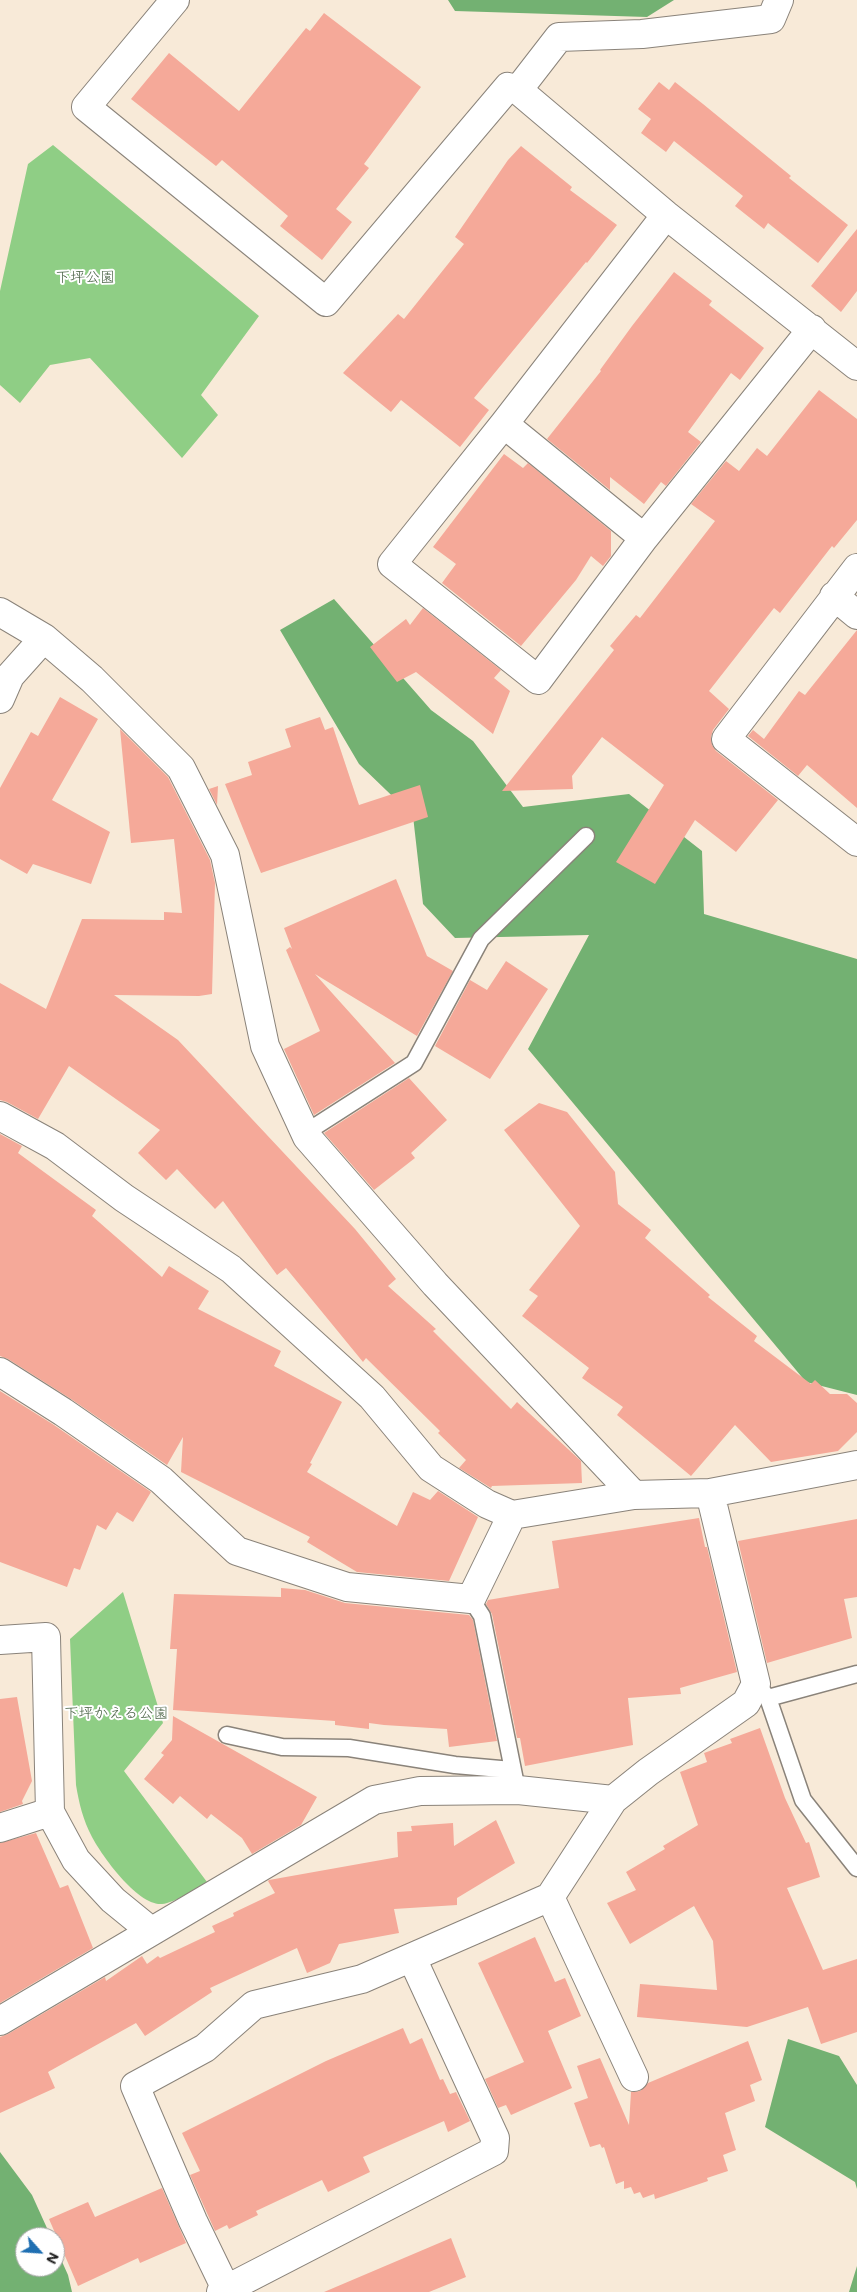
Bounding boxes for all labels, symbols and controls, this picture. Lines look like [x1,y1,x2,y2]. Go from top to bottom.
park label: 下坪公園 [55,268,115,286]
park label: 下坪かえる公園 [64,1704,168,1722]
north arrow [15,2227,65,2277]
text: N [42,2249,64,2267]

